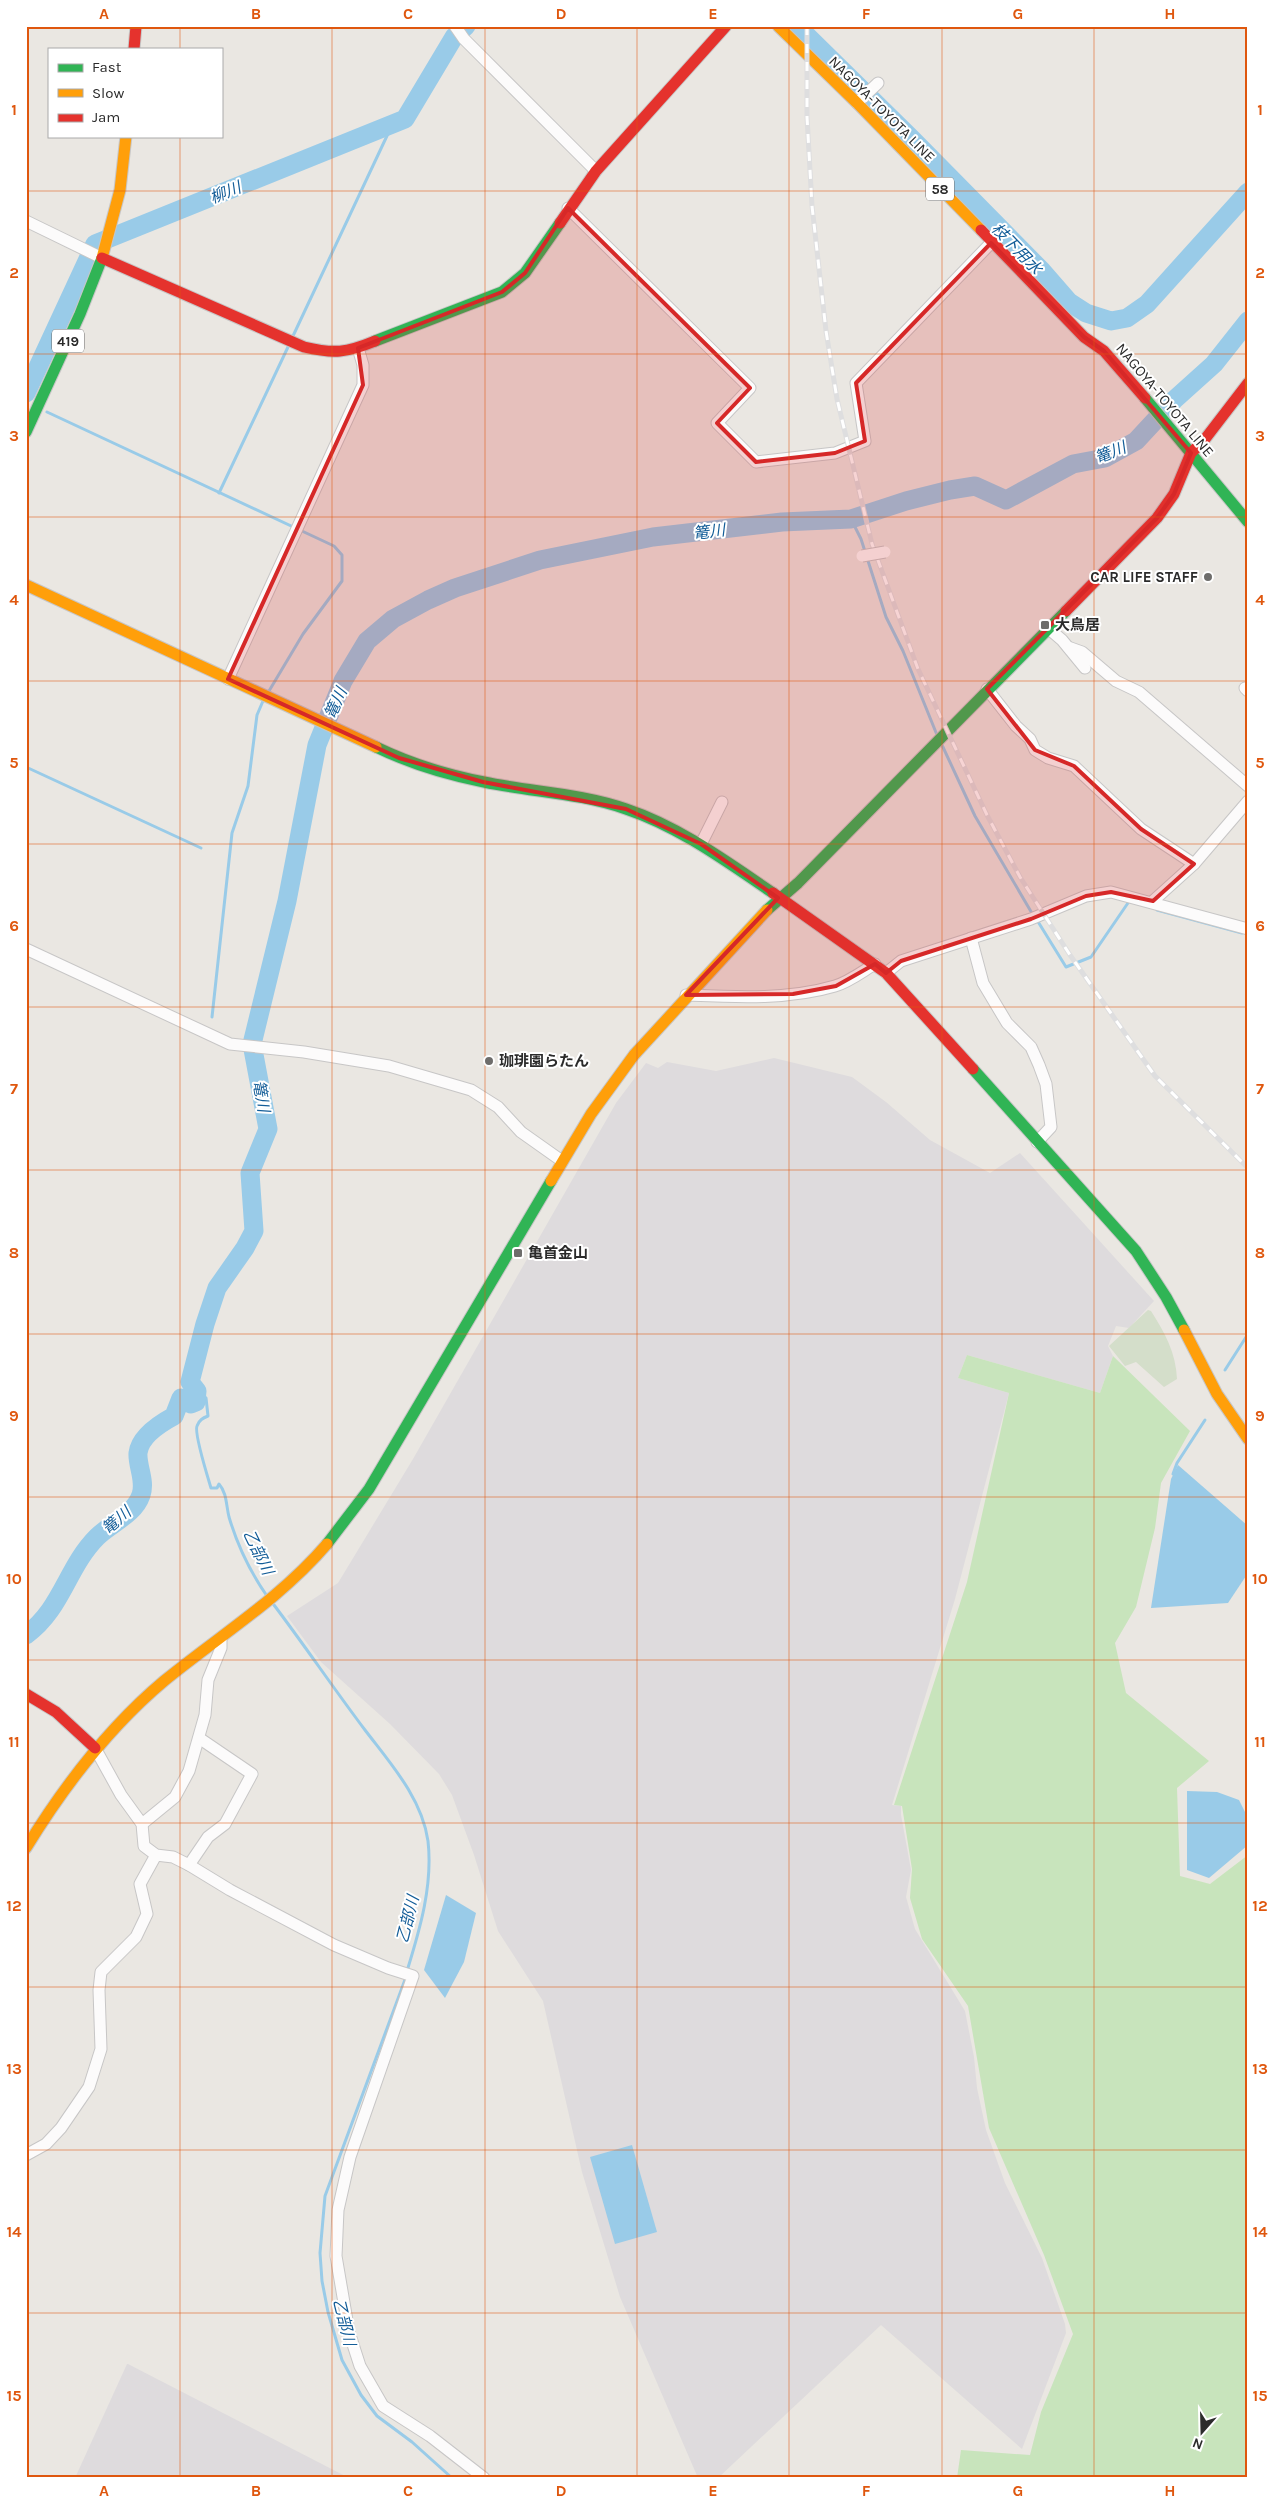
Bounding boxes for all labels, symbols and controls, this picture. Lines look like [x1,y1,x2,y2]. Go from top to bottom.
text: A [99,4,109,23]
text: B [251,4,261,23]
text: C [403,4,413,23]
text: D [556,4,567,23]
text: E [708,4,718,23]
text: F [862,4,871,23]
text: G [1013,4,1023,23]
text: H [1164,4,1176,23]
legend [48,48,222,138]
street label: NAGOYA-TOYOTA LINE [825,52,939,166]
text: Fast [92,58,122,76]
text: Slow [92,84,124,102]
text: 1 [11,100,17,119]
text: 1 [1257,100,1263,119]
text: Jam [92,108,120,126]
water label: 柳川 [207,177,245,207]
road number: 58 [926,178,954,200]
water label: 枝下用水 [988,219,1047,279]
text: 2 [9,263,19,282]
text: 2 [1255,263,1265,282]
road number: 419 [52,330,84,352]
street label: NAGOYA-TOYOTA LINE [1112,340,1218,460]
text: 3 [9,426,19,445]
text: 3 [1255,426,1265,445]
water label: 篭川 [1092,437,1130,467]
water label: 篭川 [692,520,728,543]
place label: CAR LIFE STAFF [1090,568,1198,586]
marker: CAR LIFE STAFF [1202,571,1214,583]
text: 4 [9,590,19,609]
text: 4 [1255,590,1265,609]
place label: 大鳥居 [1055,616,1100,634]
marker: 大鳥居 [1039,619,1051,631]
water label: 篭川 [320,683,351,722]
text: 5 [9,753,19,772]
text: 5 [1255,753,1265,772]
text: 6 [9,916,19,935]
text: 6 [1255,916,1265,935]
place label: 珈琲園らたん [499,1052,589,1070]
marker: 珈琲園らたん [483,1055,495,1067]
text: 7 [10,1079,18,1098]
water label: 篭川 [249,1079,274,1115]
text: 7 [1256,1079,1264,1098]
text: 8 [9,1243,19,1262]
text: 8 [1255,1243,1265,1262]
place label: 亀首金山 [528,1244,588,1262]
marker: 亀首金山 [512,1247,524,1259]
text: 9 [9,1406,19,1425]
text: 9 [1255,1406,1265,1425]
water label: 篭川 [98,1501,136,1538]
water label: 乙部川 [239,1526,278,1580]
text: 10 [6,1569,22,1588]
text: 10 [1252,1569,1268,1588]
text: 11 [8,1732,20,1751]
text: 11 [1254,1732,1266,1751]
water label: 乙部川 [392,1892,423,1945]
text: 12 [6,1896,22,1915]
text: 12 [1252,1896,1268,1915]
text: 13 [6,2059,22,2078]
text: 13 [1252,2059,1268,2078]
text: 14 [6,2222,22,2241]
text: 14 [1252,2222,1268,2241]
water label: 乙部川 [329,2297,360,2350]
text: 15 [6,2386,22,2405]
text: 15 [1252,2386,1268,2405]
north arrow [1176,2406,1226,2456]
text: N [1190,2434,1205,2453]
text: A [99,2481,109,2500]
text: B [251,2481,261,2500]
text: C [403,2481,413,2500]
text: D [556,2481,567,2500]
text: E [708,2481,718,2500]
text: F [862,2481,871,2500]
text: G [1013,2481,1023,2500]
text: H [1164,2481,1176,2500]

